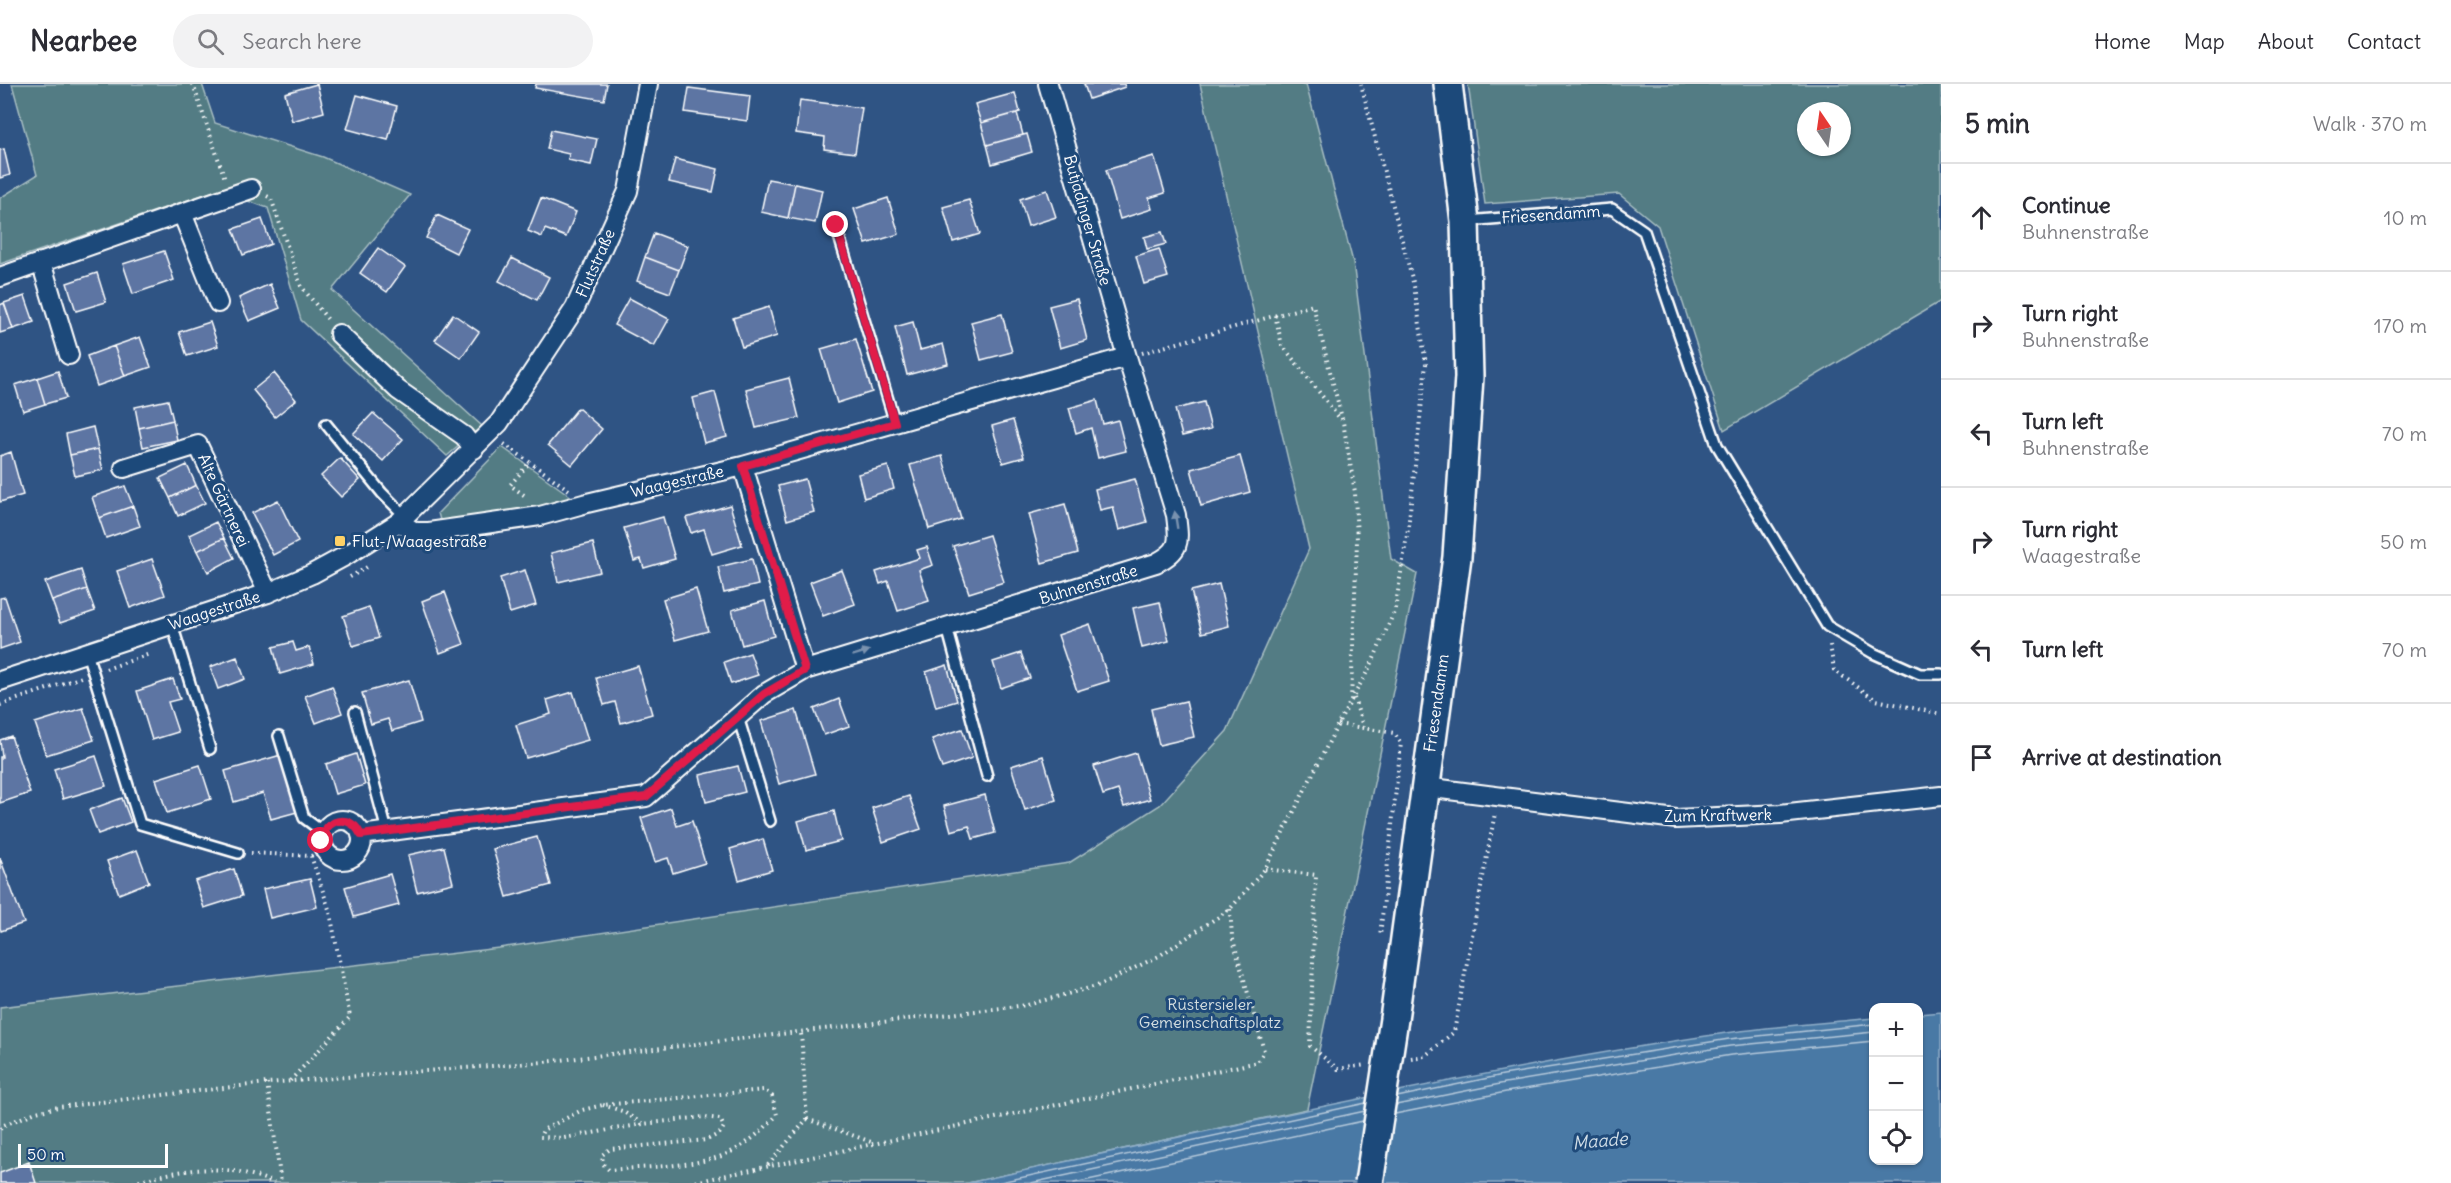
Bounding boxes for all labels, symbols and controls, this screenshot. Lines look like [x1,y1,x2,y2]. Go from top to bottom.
search box [173,14,593,68]
text: Nearbee [30,23,137,59]
icon: search [194,25,227,58]
text: Search here [242,27,362,55]
text: Home [2094,28,2151,55]
text: Map [2184,28,2225,55]
text: About [2258,28,2314,55]
text: Contact [2347,28,2421,55]
north arrow [1797,102,1851,156]
text: 5 min [1965,107,2030,140]
text: Walk · 370 m [2313,111,2427,136]
street label: Butjadinger Straße [1060,152,1116,288]
text: Continue [2022,191,2111,219]
street label: Friesendamm [1501,201,1601,227]
icon: ahead [1965,201,1998,234]
text: 10 m [2384,205,2427,230]
route end [822,211,848,237]
text: Buhnenstraße [2022,219,2149,244]
street label: Flutstraße [571,226,619,300]
text: Turn right [2022,299,2118,327]
icon: right [1965,309,1998,342]
text: 170 m [2374,313,2427,338]
text: Buhnenstraße [2022,327,2149,352]
text: Turn left [2022,407,2103,435]
icon: left [1965,417,1998,450]
text: 70 m [2382,421,2427,446]
text: Buhnenstraße [2022,435,2149,460]
street label: Alte Gärtnerei [194,450,254,550]
street label: Waagestraße [628,461,726,501]
one-way arrow [1172,511,1181,530]
text: Turn right [2022,515,2118,543]
icon: right [1965,525,1998,558]
text: 50 m [2380,529,2427,554]
place label: Flut-/Waagestraße [352,531,487,551]
marker: Flut-/Waagestraße [333,534,347,548]
text: Waagestraße [2022,543,2141,568]
street label: Buhnenstraße [1036,560,1140,608]
street label: Waagestraße [166,586,262,634]
icon: left [1965,633,1998,666]
text: Turn left [2022,635,2103,663]
text: 70 m [2382,637,2427,662]
one-way arrow [852,648,870,657]
street label: Friesendamm [1419,653,1453,753]
icon: arrive [1965,741,1998,774]
text: Arrive at destination [2022,743,2222,771]
street label: Zum Kraftwerk [1664,804,1772,826]
route start [307,827,333,853]
park label: Rüstersieler Gemeinschaftsplatz [1139,994,1281,1032]
map controls [1869,1003,1923,1165]
button: + [1869,1003,1923,1057]
button: − [1869,1057,1923,1111]
button: locate [1869,1111,1923,1165]
water label: Maade [1572,1127,1630,1154]
scale bar [18,1141,168,1168]
text: 50 m [27,1144,65,1164]

